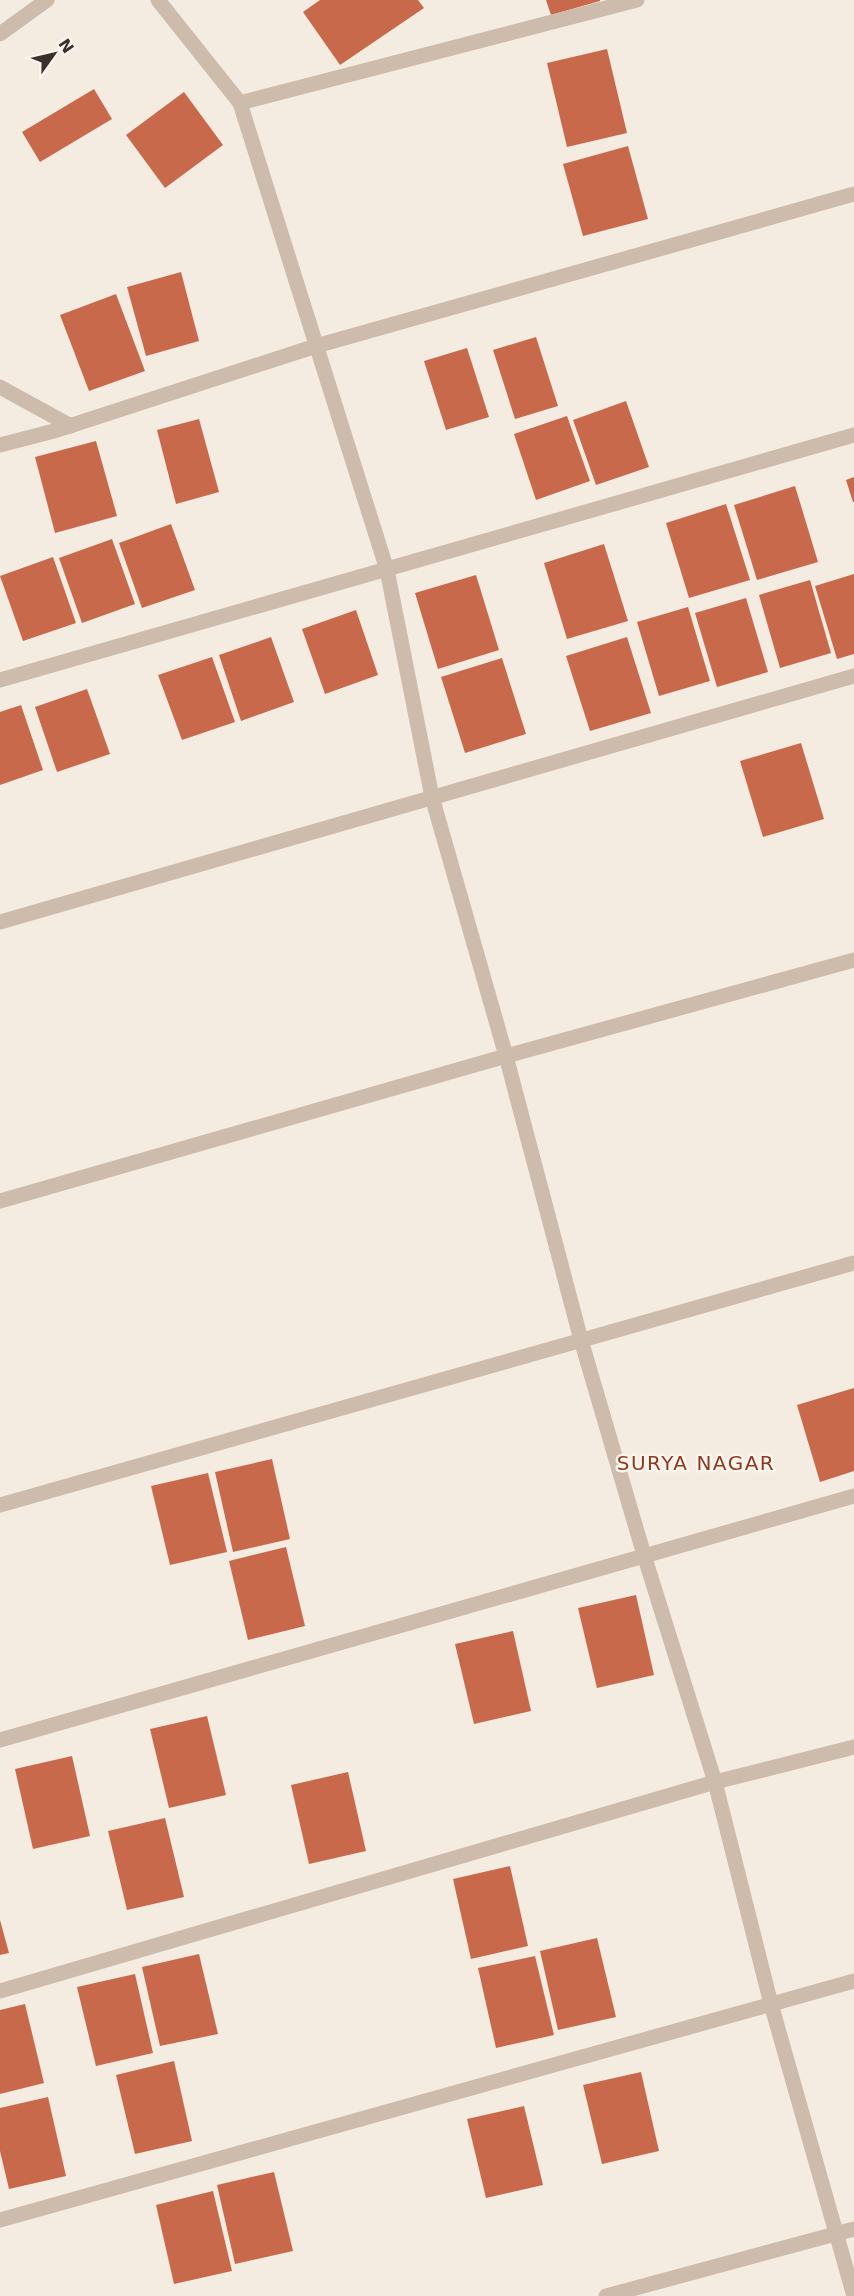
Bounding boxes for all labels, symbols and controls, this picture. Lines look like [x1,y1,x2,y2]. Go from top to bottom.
north arrow [24,24,84,84]
text: N [54,35,78,57]
district label: SURYA NAGAR [617,1451,775,1475]

